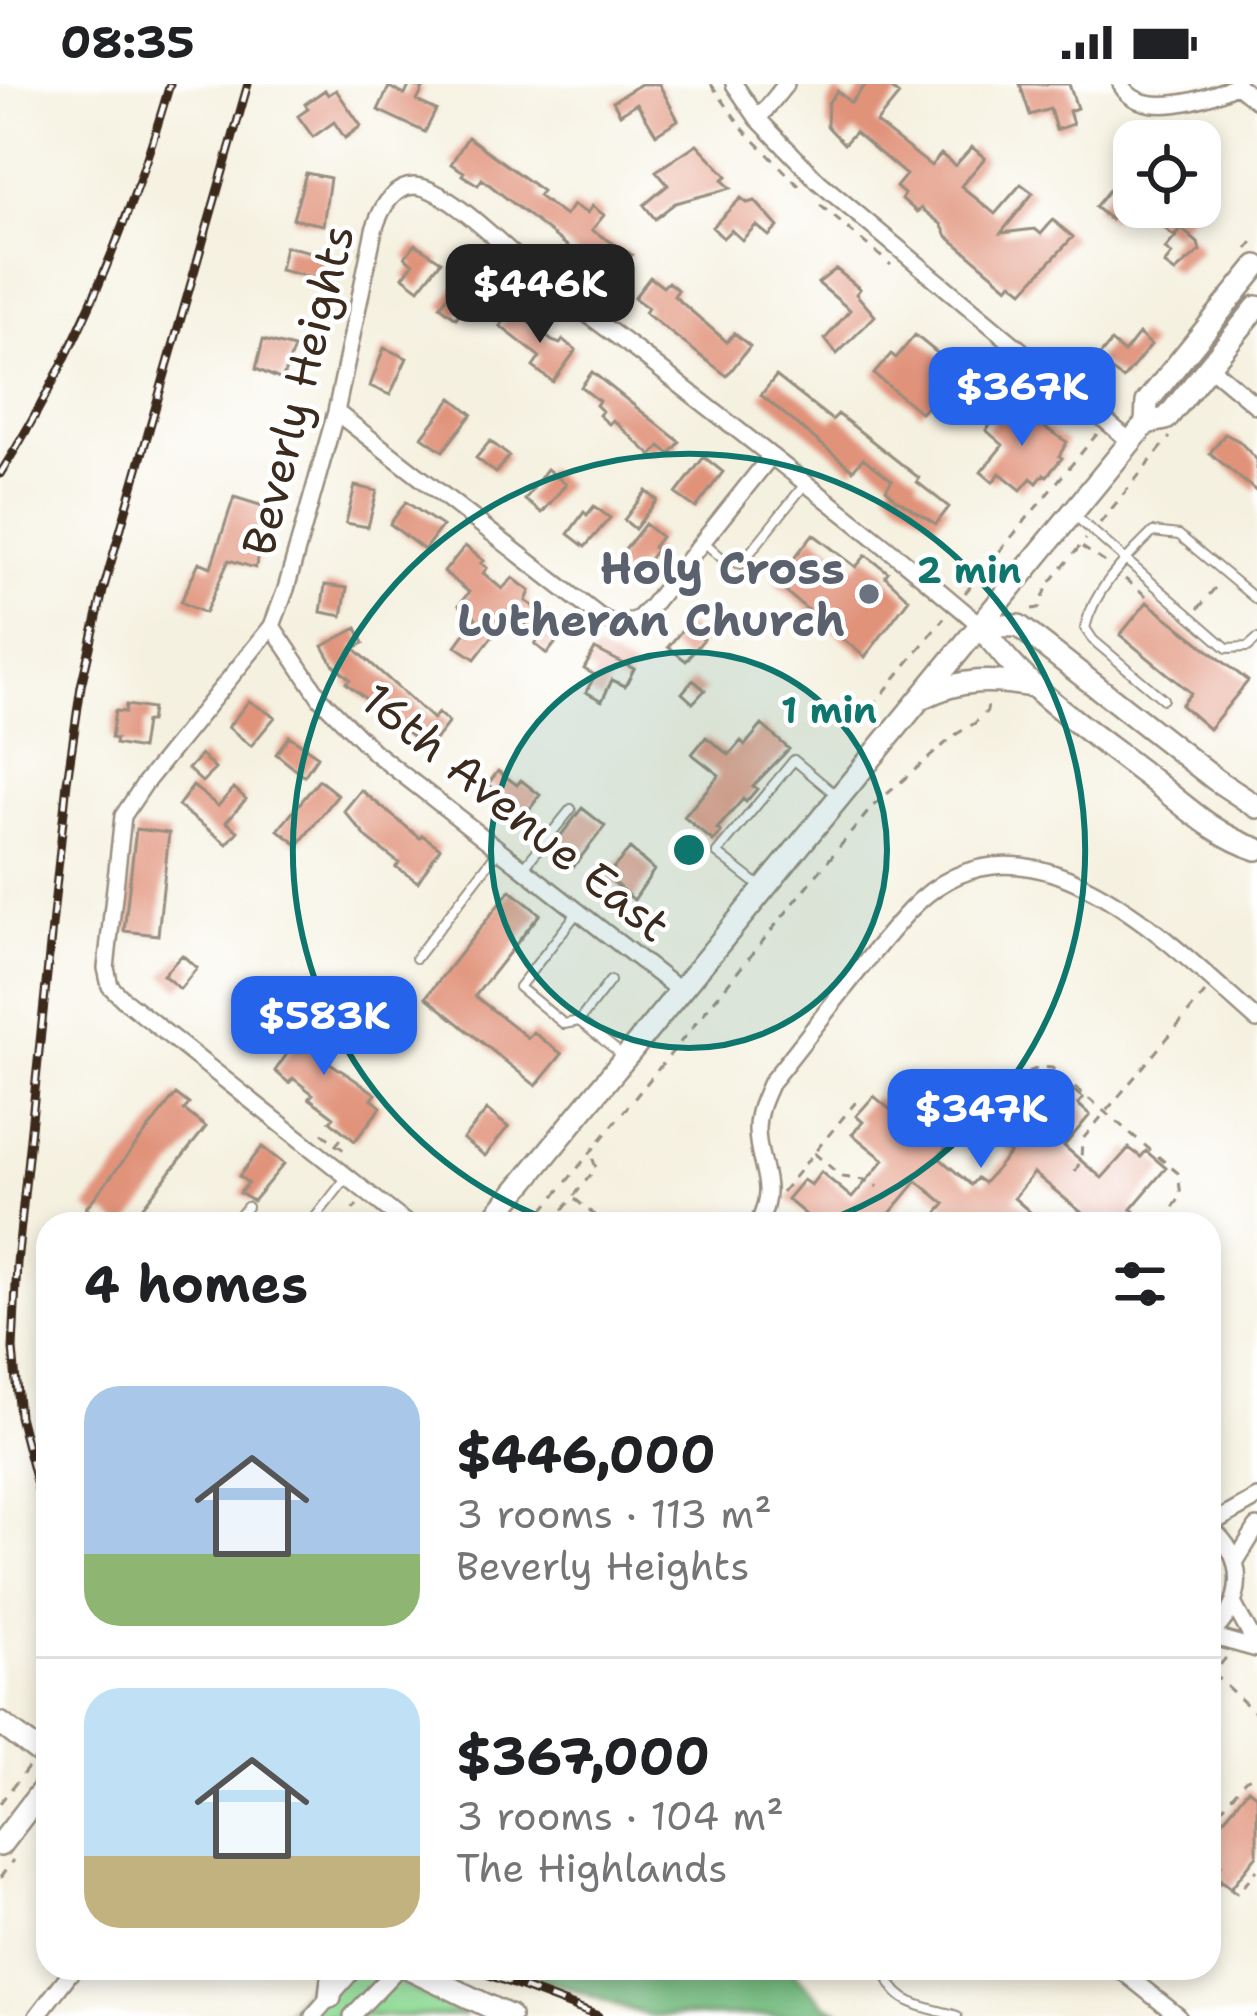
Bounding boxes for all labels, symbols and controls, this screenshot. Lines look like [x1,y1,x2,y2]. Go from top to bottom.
text: 08:35 [60,12,195,72]
map controls [1113,120,1221,228]
button: locate [1113,120,1221,228]
street label: Beverly Heights [228,218,368,562]
pin: $446K [456,244,624,346]
text: $446K [473,257,607,309]
pin: $367K [938,347,1106,449]
text: $367K [956,360,1088,412]
place label: Holy Cross Lutheran Church [457,538,845,650]
text: 2 min [917,546,1022,595]
marker: Holy Cross Lutheran Church [856,581,882,607]
street label: 16th Avenue East [349,669,683,955]
text: 1 min [781,686,877,735]
centre of rings [668,829,710,871]
pin: $583K [240,976,408,1078]
text: $583K [258,989,390,1041]
pin: $347K [897,1069,1065,1171]
text: $347K [914,1082,1048,1134]
text: 4 homes [84,1250,308,1318]
icon: filters [1107,1251,1173,1317]
text: $446,000 [456,1420,716,1488]
icon: home [180,1434,324,1578]
text: 3 rooms · 113 m² [456,1488,772,1540]
text: Beverly Heights [456,1540,750,1592]
text: $367,000 [456,1722,710,1790]
icon: home [180,1736,324,1880]
text: 3 rooms · 104 m² [456,1790,784,1842]
text: The Highlands [456,1842,728,1894]

